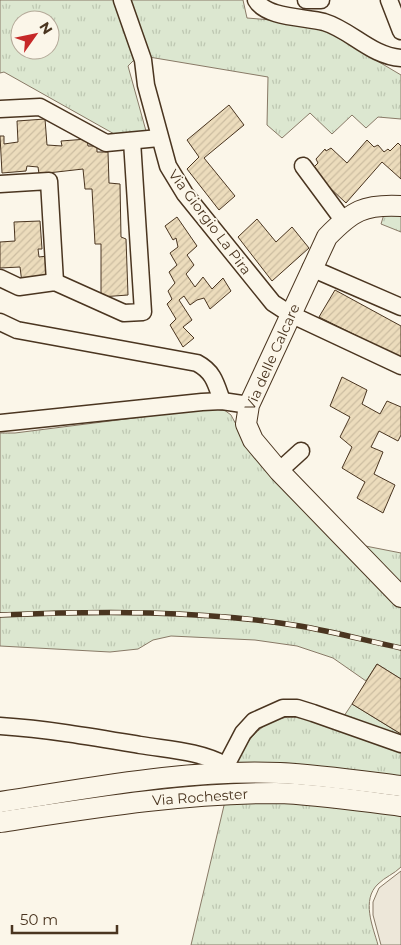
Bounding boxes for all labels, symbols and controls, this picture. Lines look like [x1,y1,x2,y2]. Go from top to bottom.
north arrow [10,10,60,60]
text: N [35,18,57,38]
street label: Via Giorgio La Pira [165,166,255,278]
street label: Via delle Calcare [240,301,304,413]
street label: Via Rochester [151,785,249,809]
scale bar [12,902,118,934]
text: 50 m [20,910,58,929]

